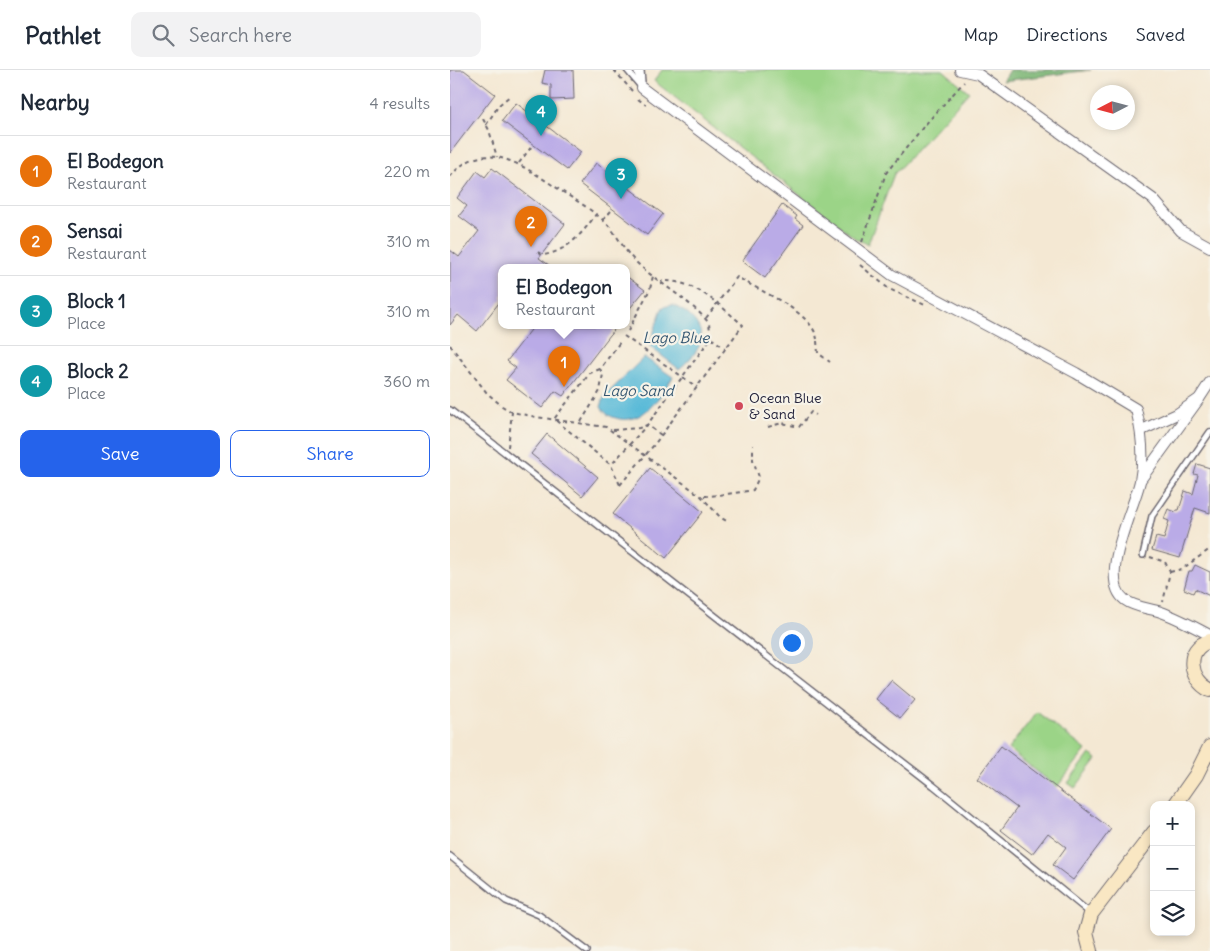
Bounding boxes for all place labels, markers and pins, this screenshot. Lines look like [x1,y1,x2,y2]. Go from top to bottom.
pin: 4 [525,95,557,136]
pin: 3 [605,158,637,199]
pin: 2 [515,206,547,247]
pin: 1 [548,346,580,387]
place label: Ocean Blue & Sand [749,389,822,423]
marker: Ocean Blue & Sand [733,400,745,412]

